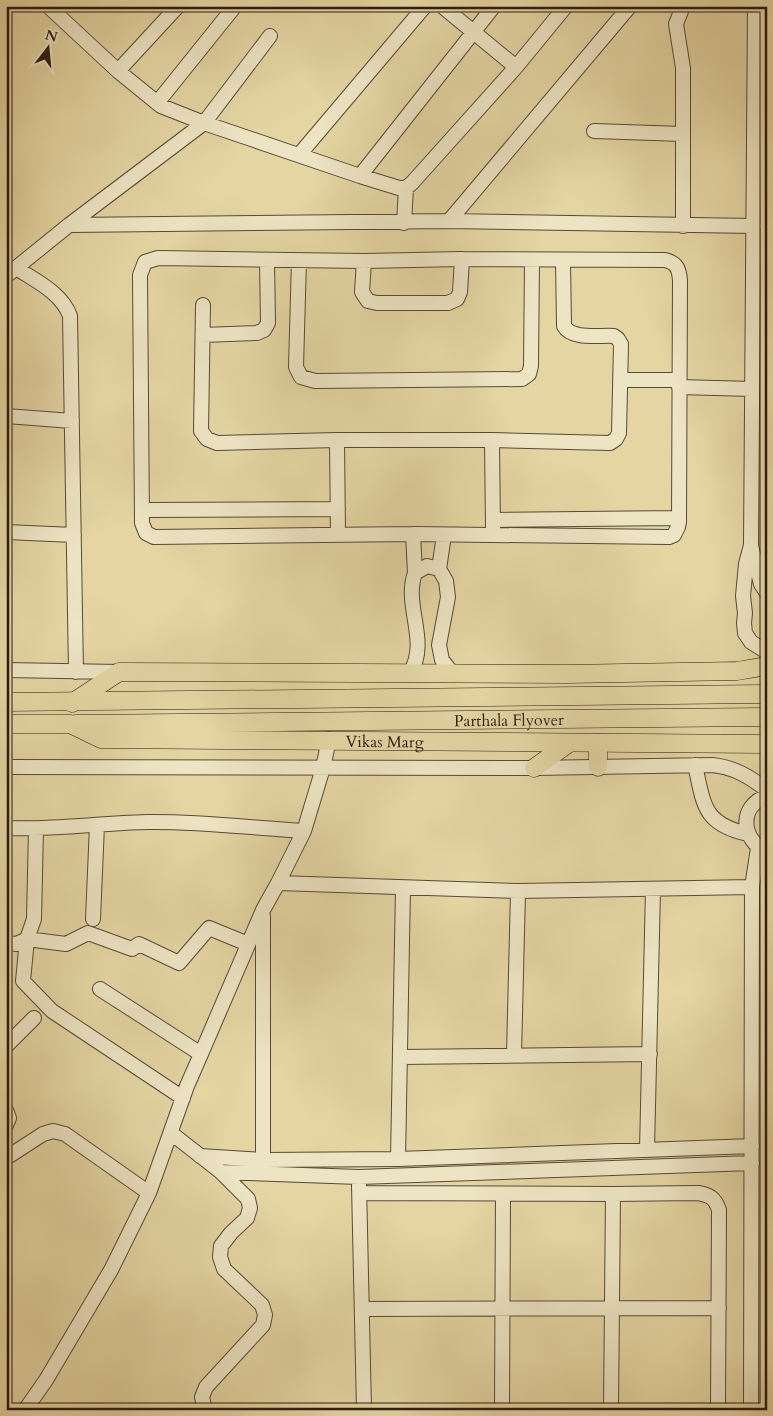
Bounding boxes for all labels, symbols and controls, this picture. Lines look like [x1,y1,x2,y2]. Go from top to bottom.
north arrow [22,22,72,72]
text: N [43,25,60,47]
street label: Parthala Flyover [454,709,564,732]
street label: Vikas Marg [345,731,424,753]

